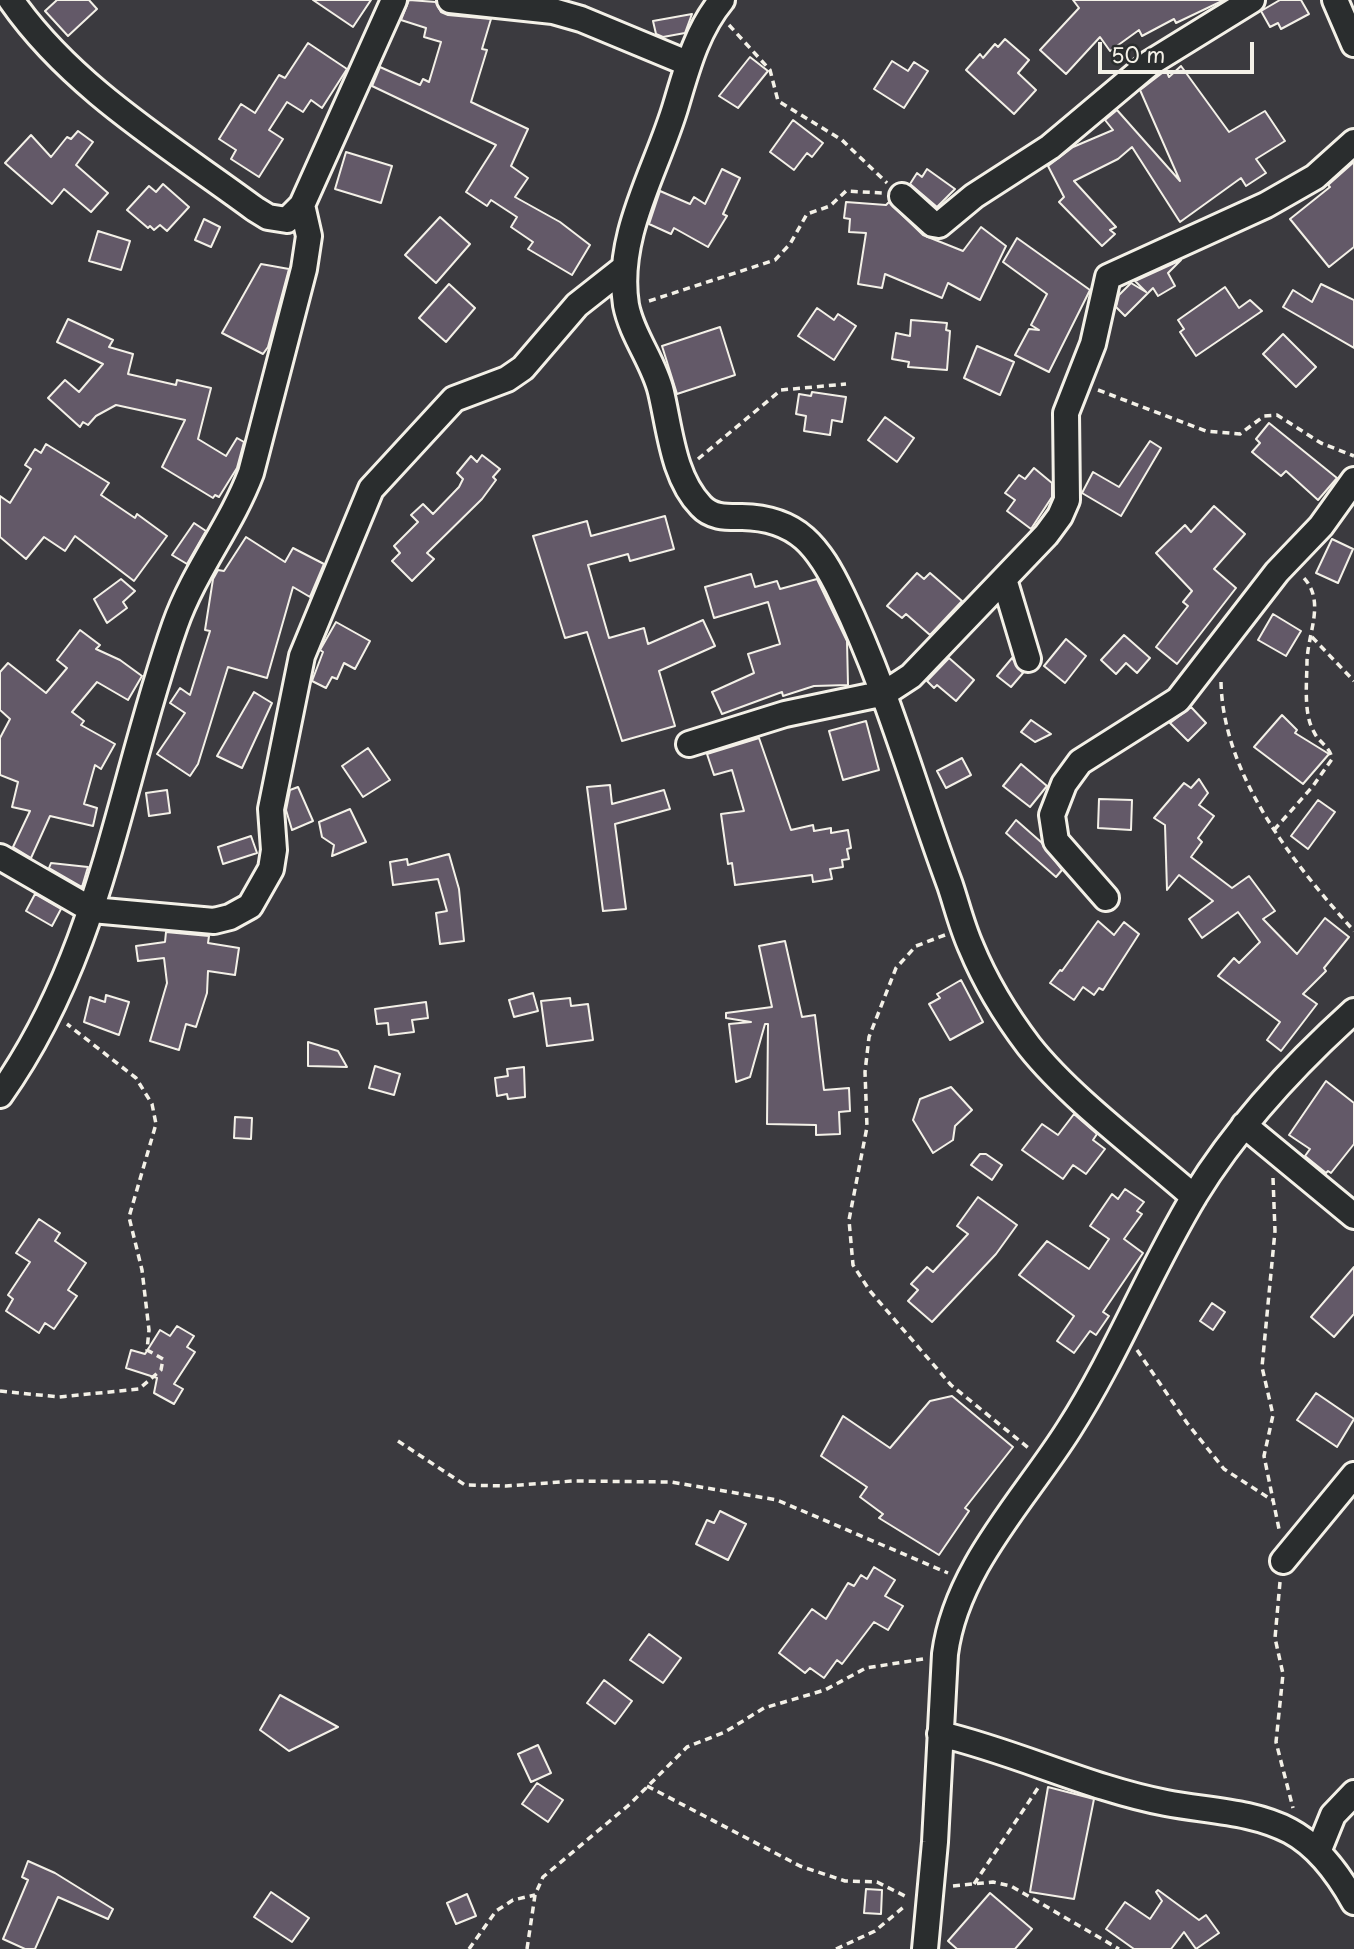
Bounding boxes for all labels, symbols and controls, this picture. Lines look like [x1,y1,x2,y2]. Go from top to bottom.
scale bar [1102,28,1258,72]
text: 50 m [1111,38,1165,70]

